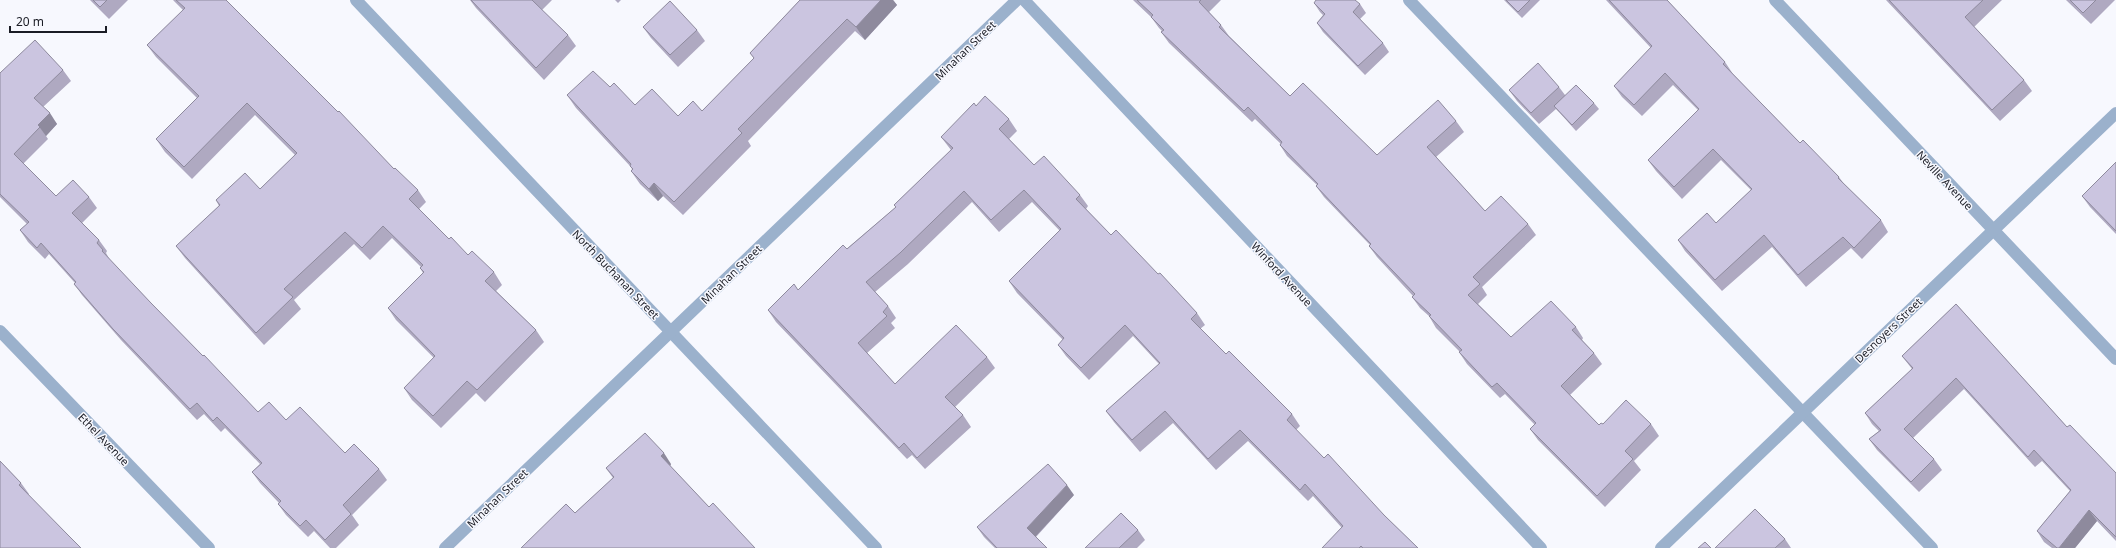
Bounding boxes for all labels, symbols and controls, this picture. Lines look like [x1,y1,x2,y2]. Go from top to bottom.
scale bar [10,8,106,34]
text: 20 m [16,13,44,30]
street label: Minahan Street [931,17,999,83]
street label: Neville Avenue [1914,147,1976,213]
street label: North Buchanan Street [569,226,663,322]
street label: Winford Avenue [1248,239,1316,309]
street label: Minahan Street [697,241,765,307]
street label: Desnoyers Street [1851,294,1925,366]
street label: Ethel Avenue [75,410,133,468]
street label: Minahan Street [463,465,531,531]

